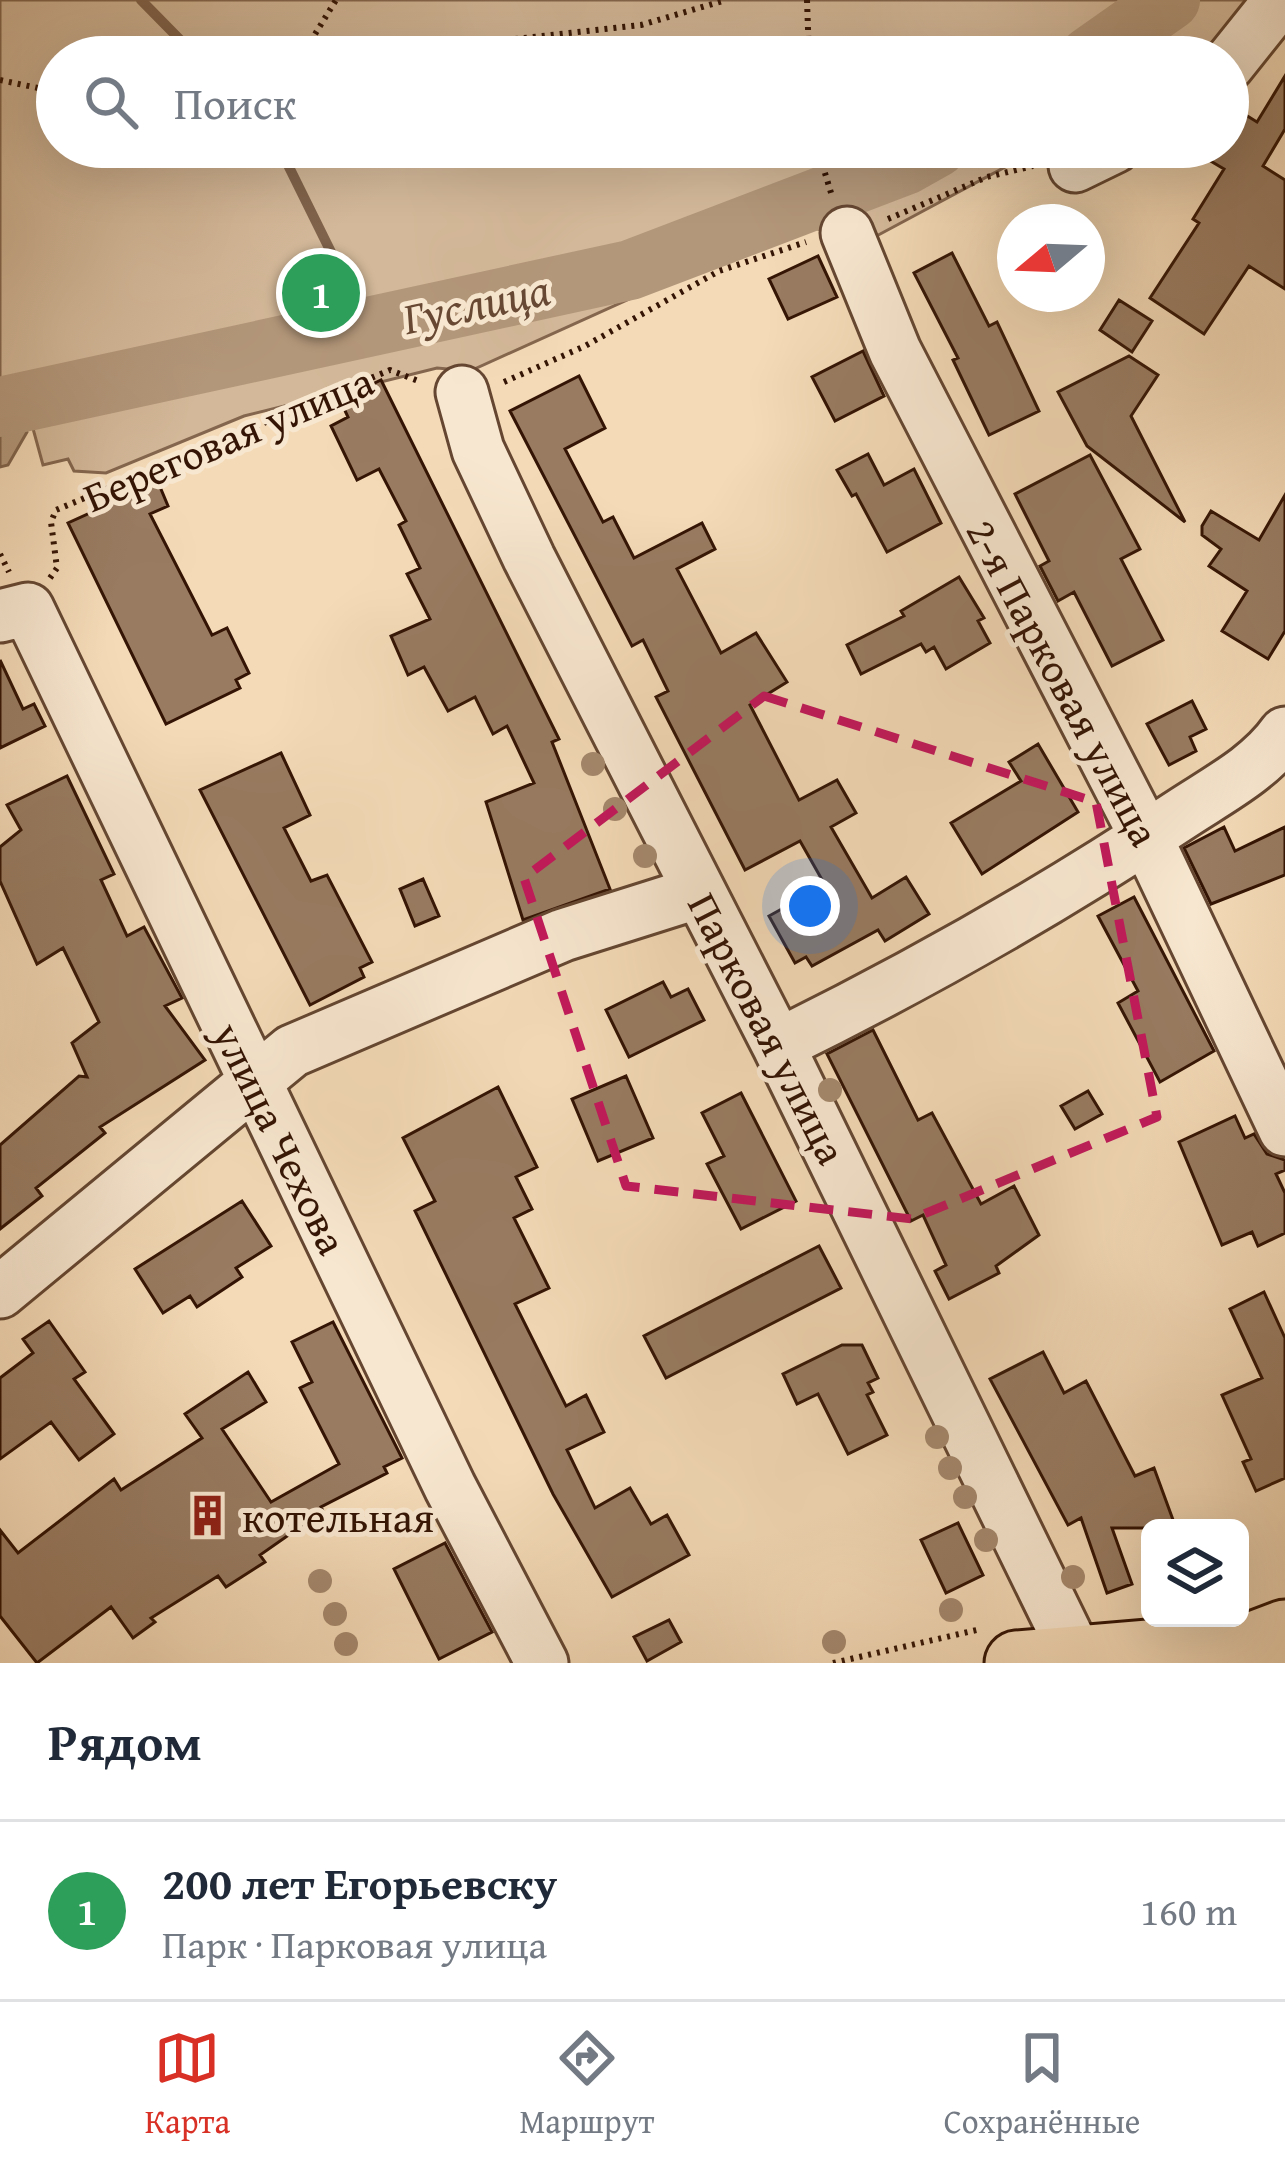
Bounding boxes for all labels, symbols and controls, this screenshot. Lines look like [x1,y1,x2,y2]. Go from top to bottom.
search box [36,36,1249,168]
icon: search [78,69,144,135]
text: Поиск [174,70,296,135]
north arrow [997,204,1105,312]
pin: 1 [282,248,360,338]
water label: Гуслица [396,256,556,350]
street label: Береговая улица [74,349,382,527]
street label: 2-я Парковая улица [952,508,1176,856]
your location [780,876,840,936]
street label: Парковая улица [673,882,863,1174]
street label: улица Чехова [198,1011,363,1264]
place label: котельная [242,1486,434,1547]
building icon: котельная [185,1493,231,1539]
map controls [1141,1519,1249,1627]
button: layers [1141,1519,1249,1627]
text: Рядом [48,1704,202,1779]
text: 200 лет Егорьевску [162,1850,557,1915]
text: 1 [77,1882,97,1939]
text: 160 m [1140,1882,1237,1939]
text: Парк · Парковая улица [162,1915,547,1972]
tab: Карта [145,2025,230,2145]
tab: Маршрут [519,2025,654,2145]
tab: Сохранённые [944,2025,1140,2145]

